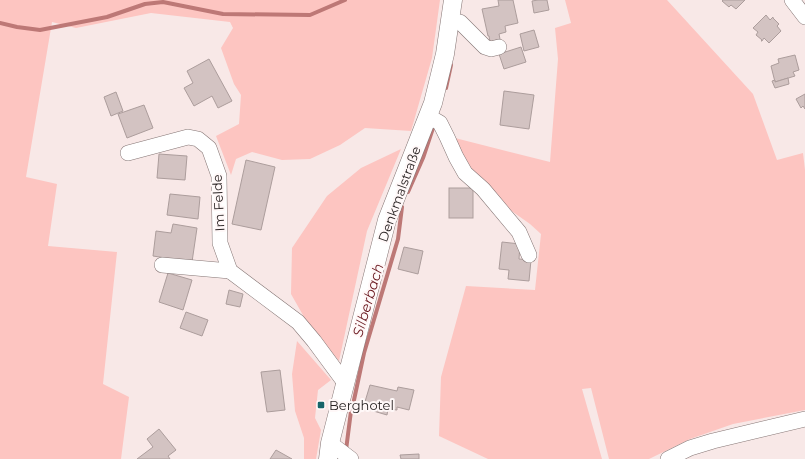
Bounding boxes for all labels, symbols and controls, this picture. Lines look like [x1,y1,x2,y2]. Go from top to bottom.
street label: Denkmalstraße [374,144,424,244]
street label: Im Felde [209,174,227,232]
water label: Silberbach [348,261,388,339]
place label: Berghotel [329,397,394,413]
marker: Berghotel [316,400,326,410]

